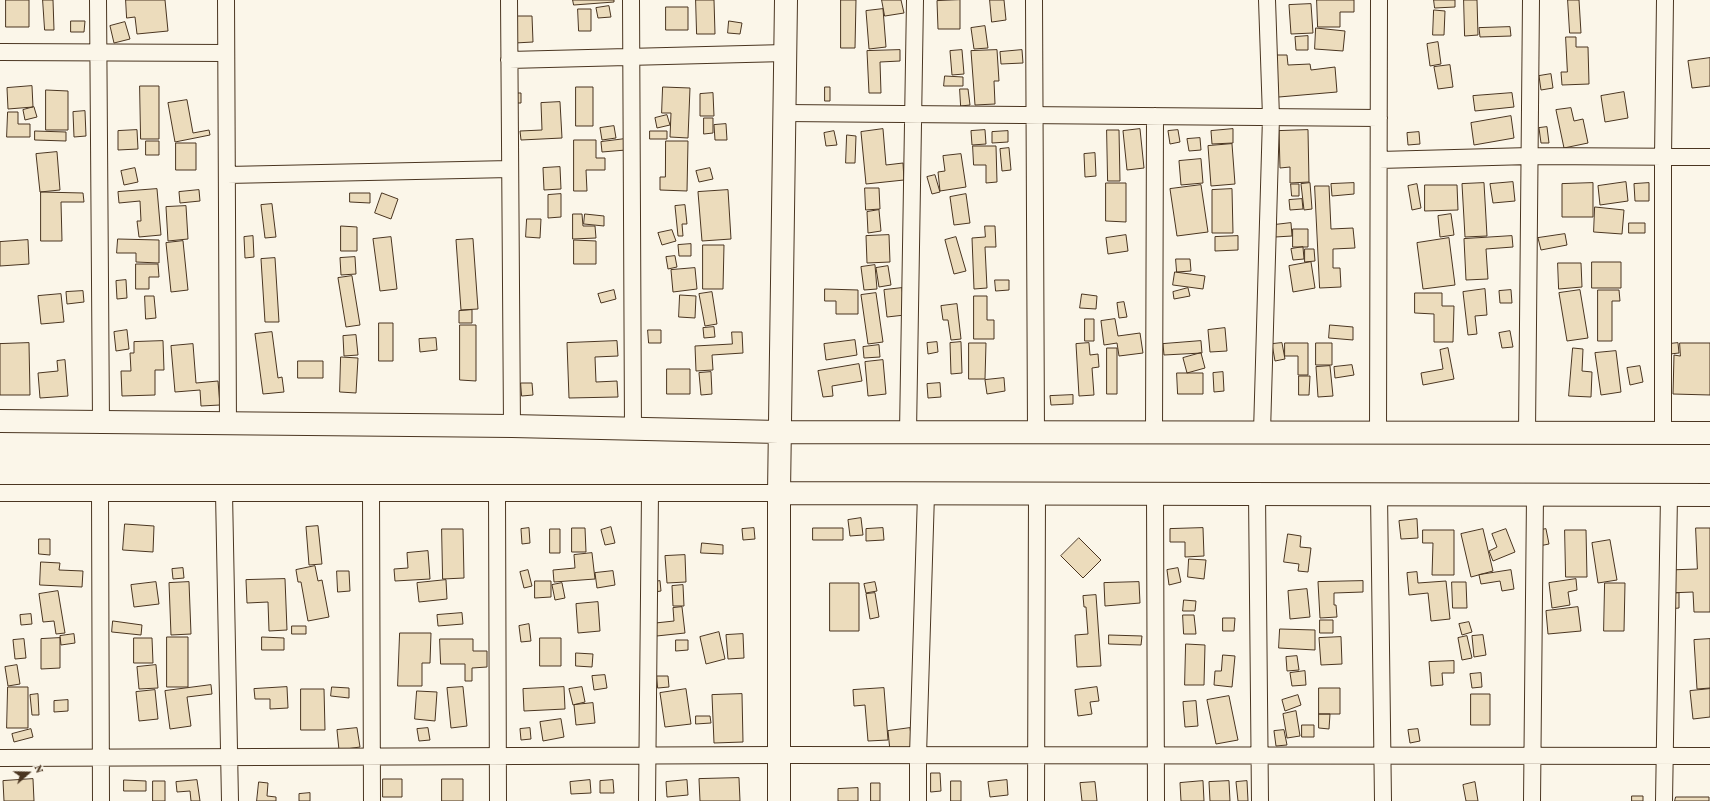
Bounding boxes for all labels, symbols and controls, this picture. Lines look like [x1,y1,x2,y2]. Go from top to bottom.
north arrow [8,753,48,793]
text: N [32,763,46,774]

